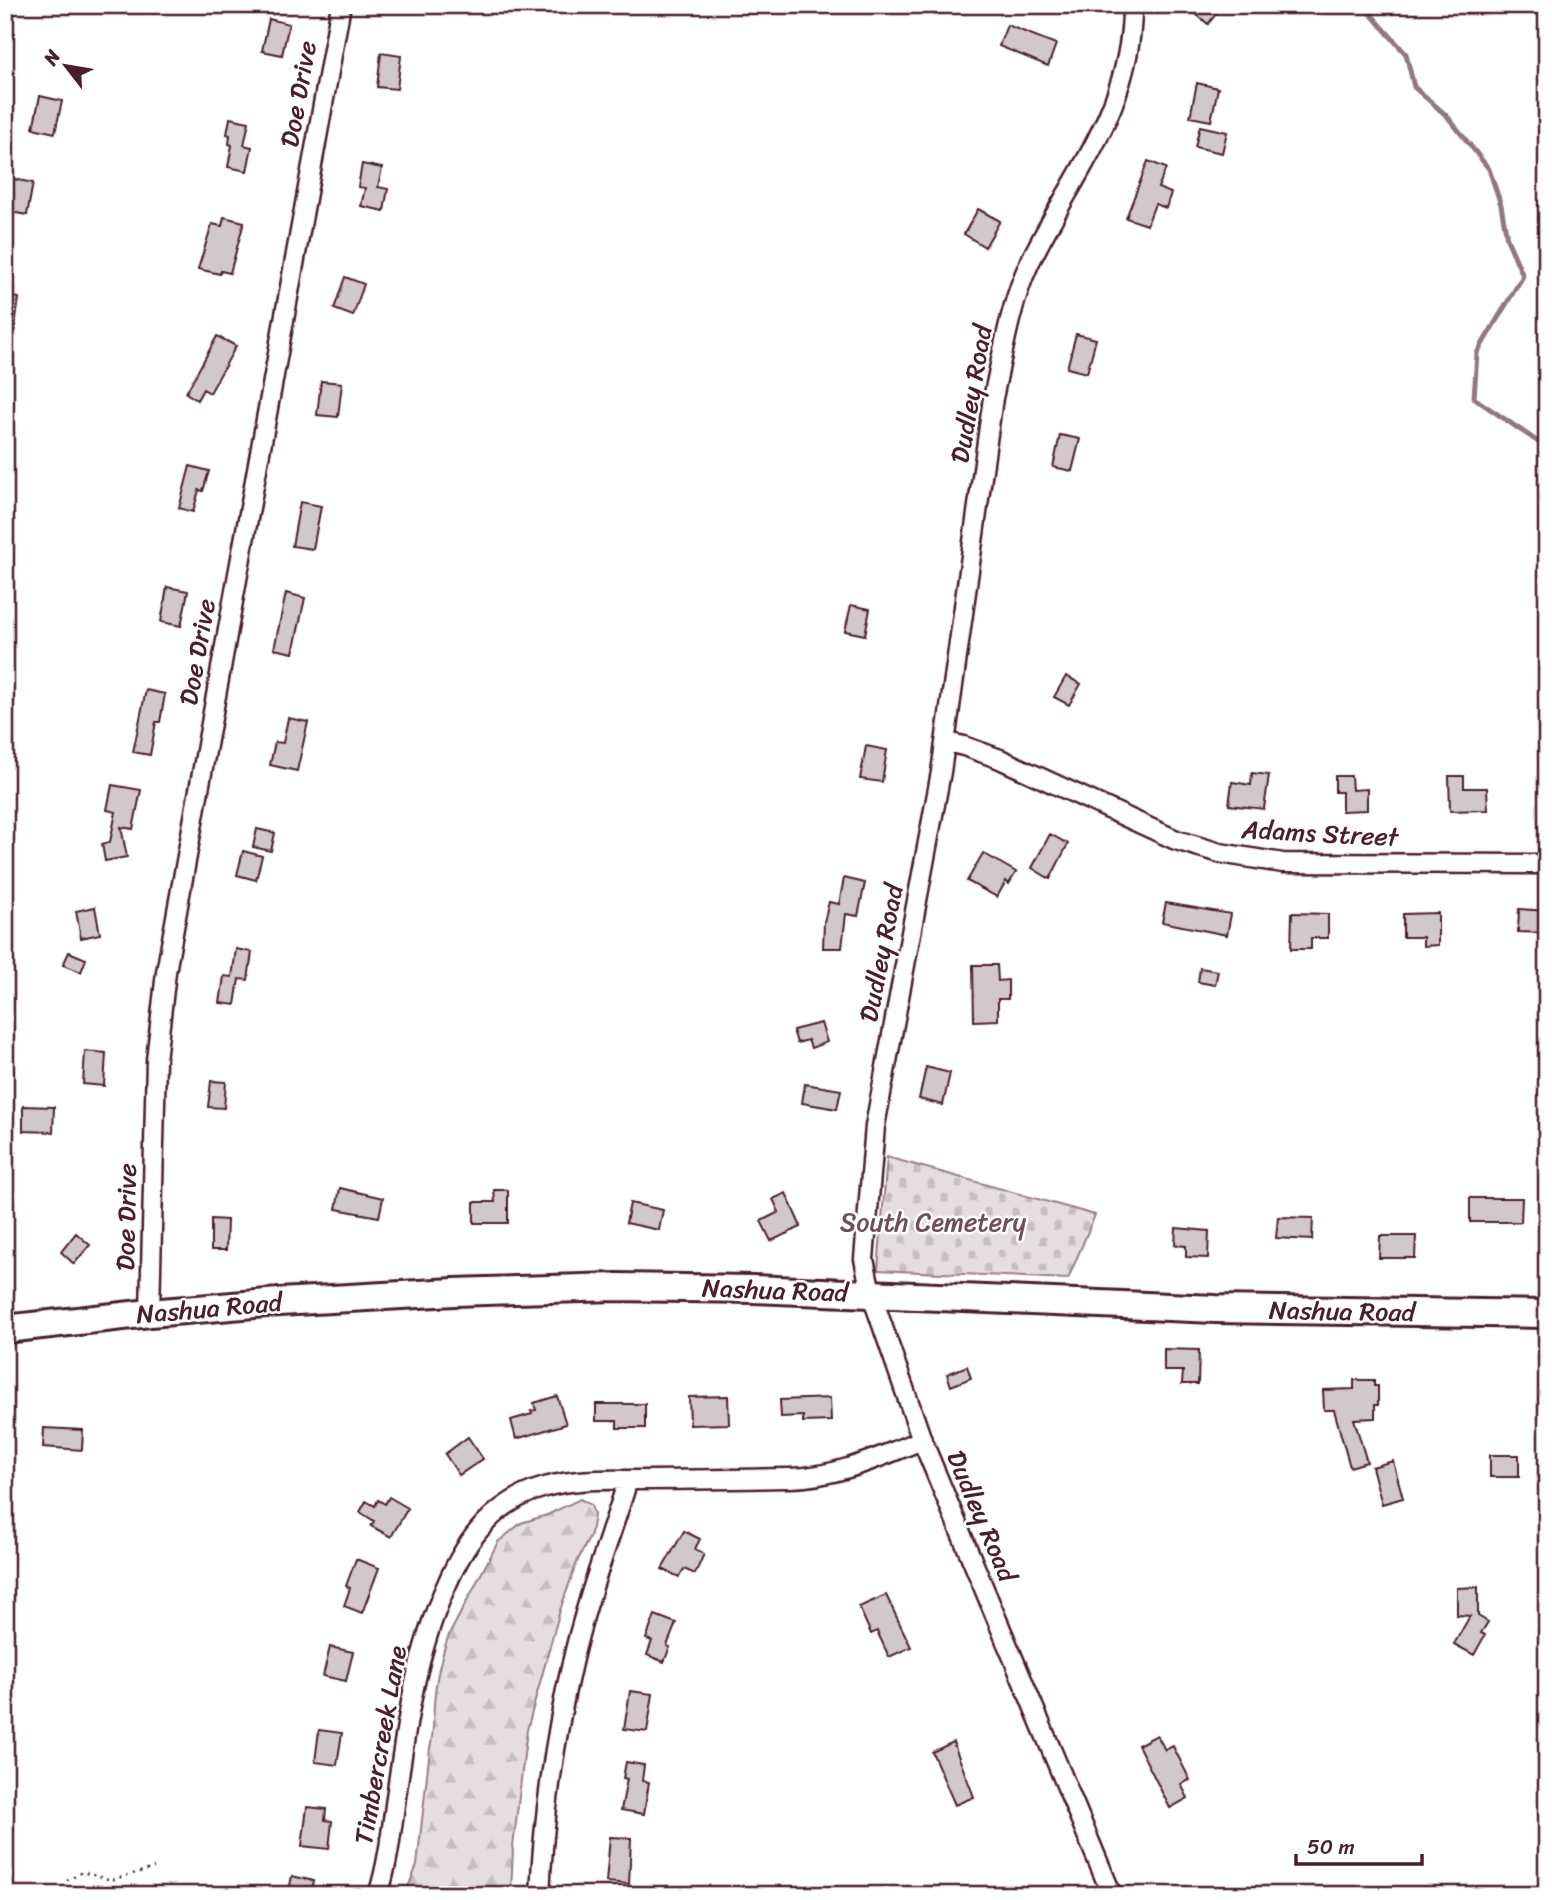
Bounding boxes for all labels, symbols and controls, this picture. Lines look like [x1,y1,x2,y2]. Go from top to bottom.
north arrow [32,32,102,102]
street label: Doe Drive [266,37,330,151]
text: N [34,43,70,73]
street label: Dudley Road [936,319,1006,467]
street label: Doe Drive [165,595,229,709]
street label: Adams Street [1240,806,1401,860]
street label: Dudley Road [845,878,917,1026]
street label: Doe Drive [102,1163,150,1271]
park label: South Cemetery [840,1199,1027,1245]
street label: Nashua Road [701,1264,851,1316]
street label: Nashua Road [134,1279,286,1337]
street label: Nashua Road [1269,1287,1418,1335]
street label: Dudley Road [934,1443,1031,1591]
street label: Timbercreek Lane [340,1641,420,1848]
scale bar [1296,1823,1422,1867]
text: 50 m [1307,1828,1355,1866]

